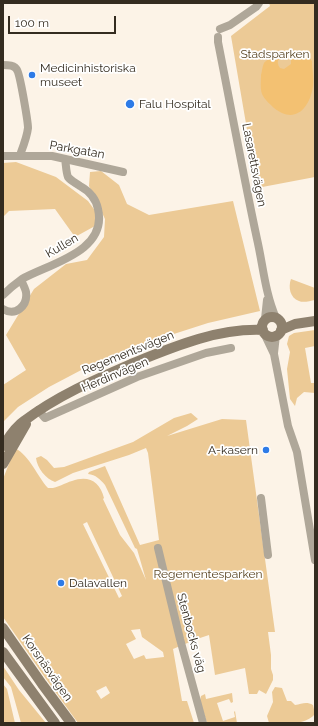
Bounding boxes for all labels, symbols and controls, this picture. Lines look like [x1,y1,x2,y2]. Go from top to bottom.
scale bar [10,8,118,34]
text: 100 m [15,16,49,30]
park label: Stadsparken [240,47,310,61]
place label: Medicinhistoriska museet [40,61,136,89]
marker: Medicinhistoriska museet [27,70,37,80]
place label: Falu Hospital [139,97,211,111]
marker: Falu Hospital [124,98,136,110]
street label: Lasarettsvägen [239,122,269,208]
street label: Parkgatan [48,138,106,162]
street label: Kullen [43,231,81,261]
street label: Regementsvägen [80,328,176,378]
street label: Herdinvägen [79,354,151,396]
place label: A-kasern [208,443,258,457]
marker: A-kasern [261,445,271,455]
park label: Regementesparken [153,567,263,581]
place label: Dalavallen [69,576,127,590]
marker: Dalavallen [56,578,66,588]
street label: Stenbocks väg [173,592,209,674]
street label: Korsnäsvägen [19,632,75,704]

